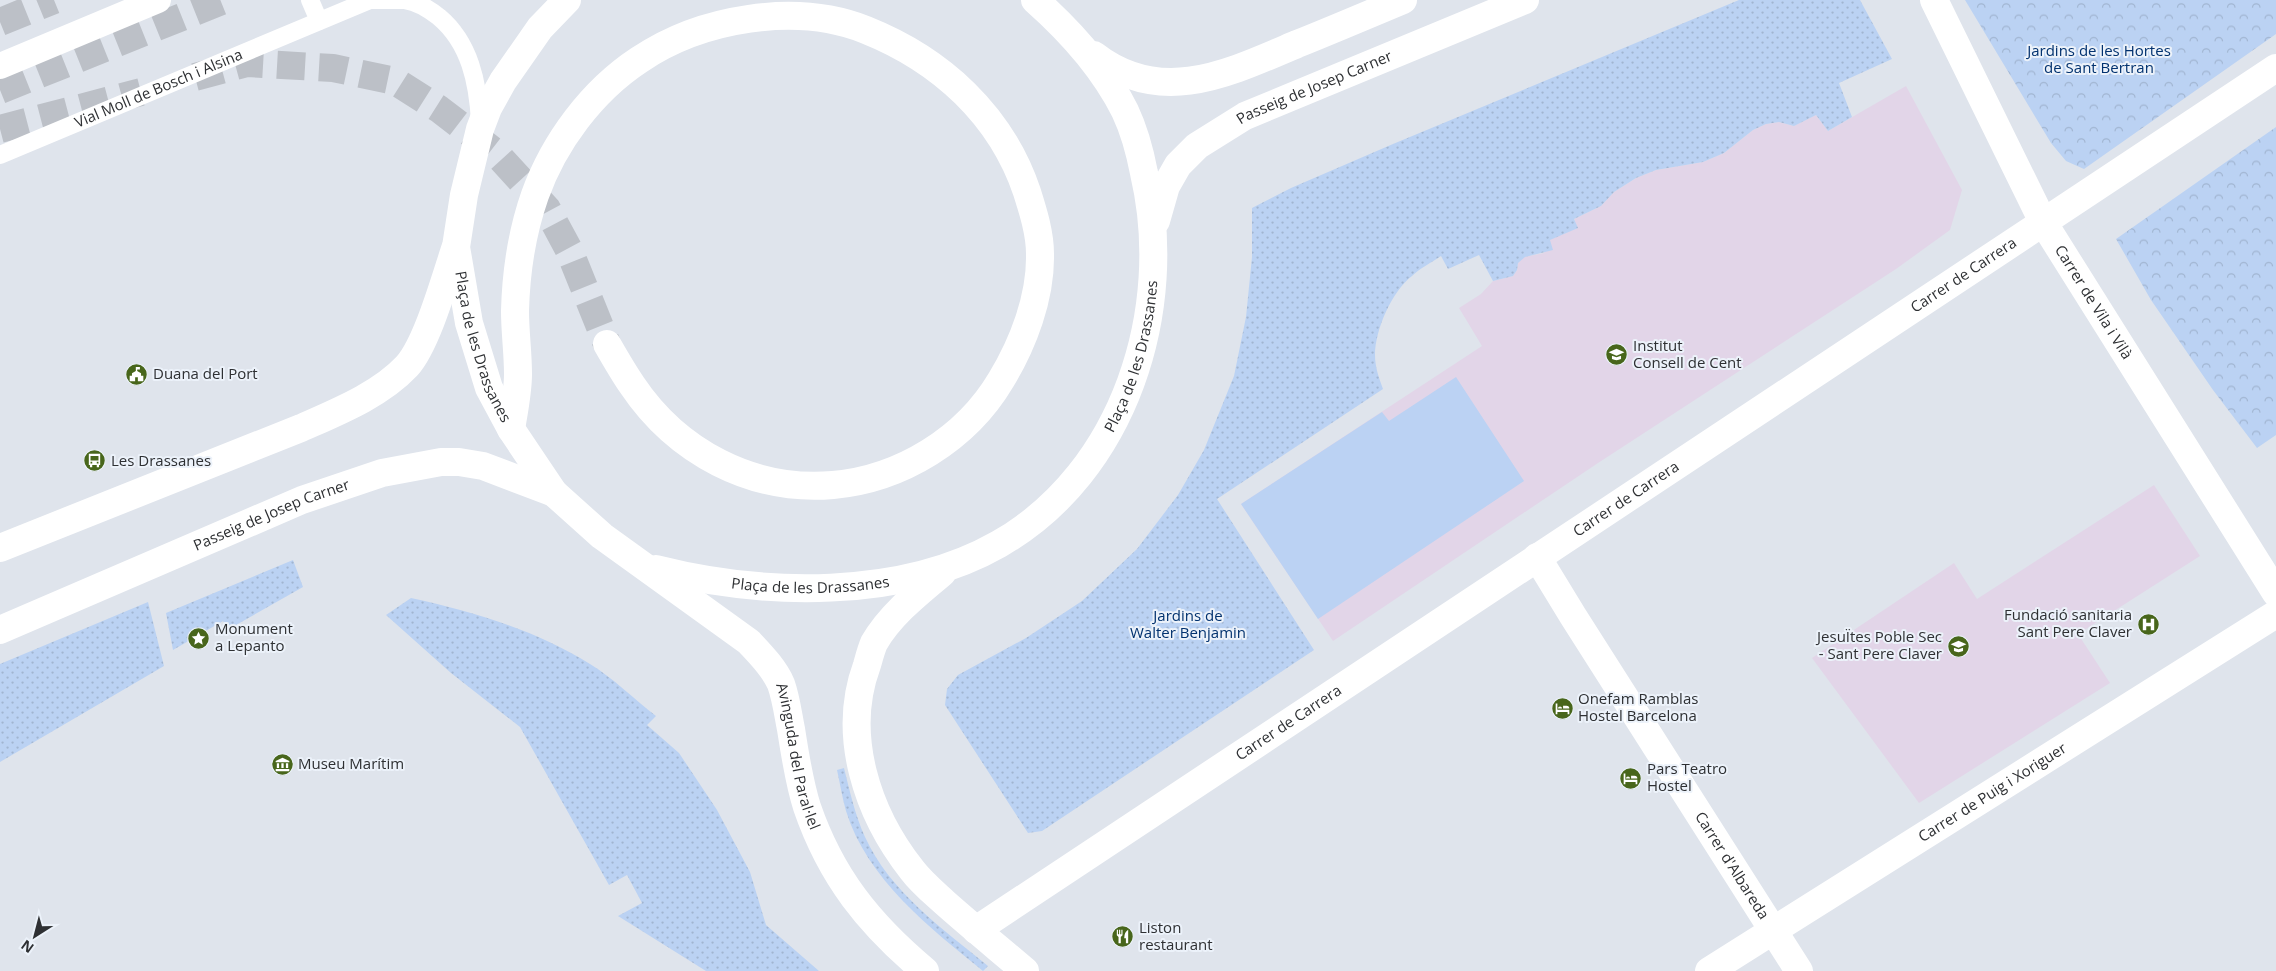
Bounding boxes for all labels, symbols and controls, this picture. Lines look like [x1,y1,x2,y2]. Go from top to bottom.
park label: Jardins de les Hortes de Sant Bertran [2025,40,2171,77]
street label: Vial Moll de Bosch i Alsina [71,44,245,132]
street label: Passeig de Josep Carner [1232,45,1395,128]
street label: Carrer de Carrera [1906,232,2020,317]
street label: Carrer de Vila i Vilà [2051,241,2138,363]
street label: Plaça de les Drassanes [451,269,516,425]
street label: Plaça de les Drassanes [1099,280,1161,435]
place label: Institut Consell de Cent [1633,335,1742,372]
school or university icon: Institut Consell de Cent [1605,343,1629,367]
public building icon: Duana del Port [125,362,149,386]
place label: Duana del Port [153,363,258,383]
bus stop icon: Les Drassanes [83,449,107,473]
place label: Les Drassanes [111,450,211,470]
street label: Carrer de Carrera [1569,456,1682,540]
street label: Passeig de Josep Carner [190,474,352,555]
street label: Plaça de les Drassanes [730,571,891,597]
place label: Fundació sanitaria Sant Pere Claver [2004,604,2132,641]
park label: Jardins de Walter Benjamin [1130,605,1246,642]
hospital icon: Fundació sanitaria Sant Pere Claver [2136,612,2160,636]
place label: Monument a Lepanto [215,618,293,655]
place icon: Monument a Lepanto [187,626,211,650]
place label: JesuÏtes Poble Sec - Sant Pere Claver [1815,626,1942,663]
school or university icon: JesuÏtes Poble Sec - Sant Pere Claver [1946,634,1970,658]
street label: Avinguda del Paral·lel [772,680,825,832]
street label: Carrer de Carrera [1231,680,1345,764]
place label: Onefam Ramblas Hostel Barcelona [1578,688,1698,725]
hotel icon: Onefam Ramblas Hostel Barcelona [1550,696,1574,720]
street label: Carrer de Puig i Xoriguer [1914,738,2070,846]
museum icon: Museu Marítim [270,752,294,776]
place label: Museu Marítim [298,753,404,773]
place label: Pars Teatro Hostel [1647,758,1727,795]
hotel icon: Pars Teatro Hostel [1619,766,1643,790]
street label: Carrer d'Albareda [1691,807,1774,923]
north arrow [10,911,60,961]
place label: Liston restaurant [1139,917,1213,954]
restaurant icon: Liston restaurant [1111,925,1135,949]
text: N [17,936,37,958]

